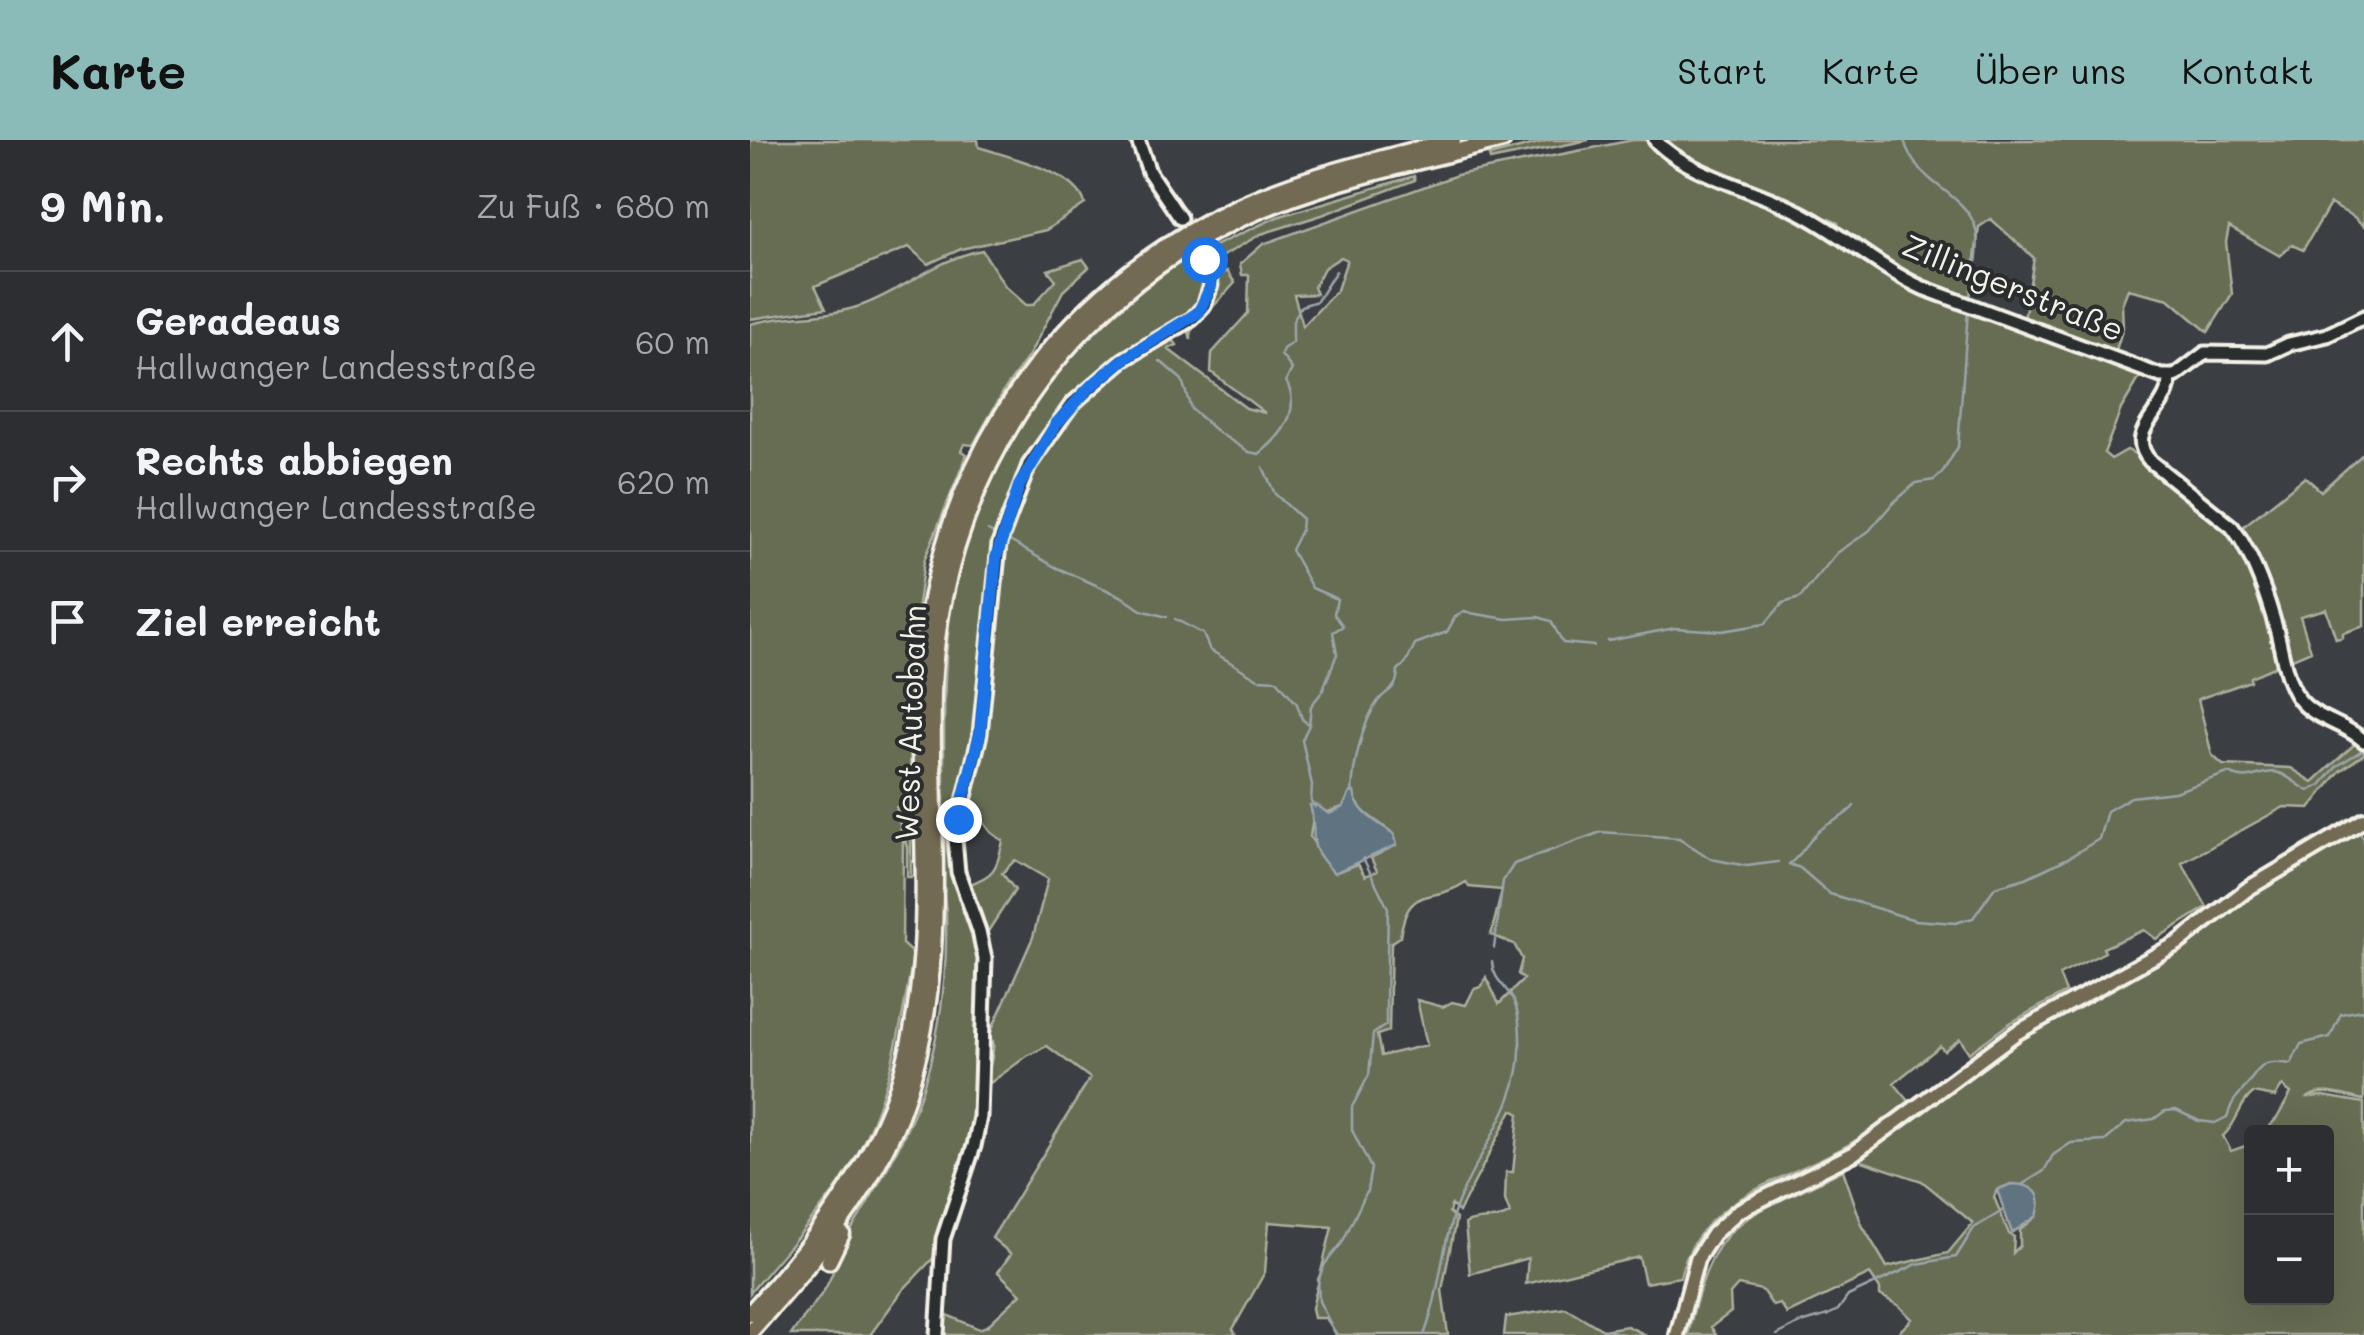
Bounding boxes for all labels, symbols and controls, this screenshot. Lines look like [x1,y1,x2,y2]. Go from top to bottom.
text: Karte [50,39,186,101]
text: Start [1677,47,1767,93]
text: Karte [1822,47,1920,93]
text: Über uns [1975,47,2126,93]
text: Kontakt [2181,47,2314,93]
text: 9 Min. [40,178,166,233]
text: Zu Fuß · 680 m [476,184,710,226]
street label: Zillingerstraße [1897,223,2131,350]
route start [1182,237,1228,283]
text: Geradeaus [135,295,341,345]
icon: ahead [40,314,95,369]
text: 60 m [635,320,710,362]
text: Hallwanger Landesstraße [135,345,537,387]
text: Rechts abbiegen [135,435,453,485]
icon: right [40,454,95,509]
text: 620 m [617,460,710,502]
text: Hallwanger Landesstraße [135,485,537,527]
icon: arrive [40,594,95,649]
text: Ziel erreicht [135,596,381,646]
street label: West Autobahn [884,604,934,842]
route end [936,797,982,843]
map controls [2244,1125,2334,1305]
button: + [2244,1125,2334,1215]
button: − [2244,1215,2334,1305]

